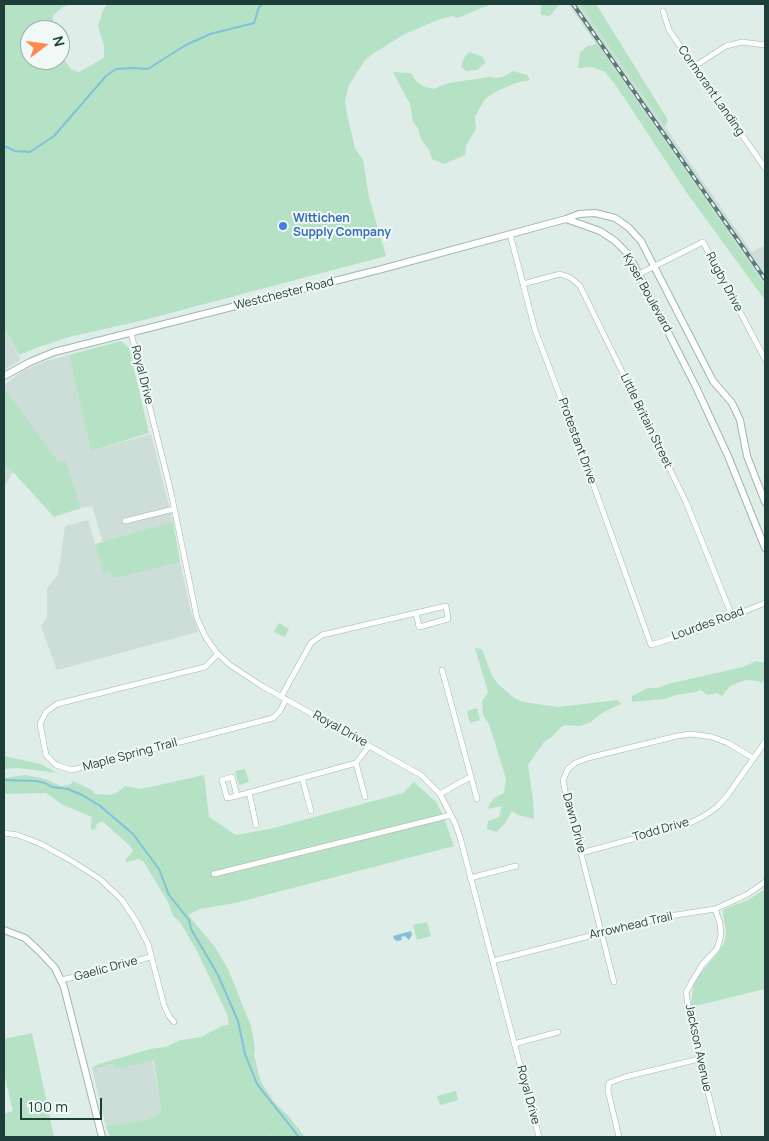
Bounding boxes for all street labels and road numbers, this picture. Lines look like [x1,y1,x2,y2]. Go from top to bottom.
street label: Cormorant Landing [675,43,747,139]
street label: Rugby Drive [702,250,746,314]
street label: Kyser Boulevard [619,251,675,335]
street label: Westchester Road [233,275,335,313]
street label: Royal Drive [128,344,156,406]
street label: Little Britain Street [617,371,675,471]
street label: Protestant Drive [555,396,599,486]
street label: Lourdes Road [670,604,746,644]
street label: Royal Drive [310,708,370,750]
street label: Maple Spring Trail [81,735,179,775]
street label: Dawn Drive [559,792,589,854]
street label: Todd Drive [631,815,691,845]
street label: Arrowhead Trail [588,909,674,943]
street label: Gaelic Drive [73,954,139,984]
street label: Jackson Avenue [682,1003,714,1093]
street label: Royal Drive [513,1064,543,1126]

